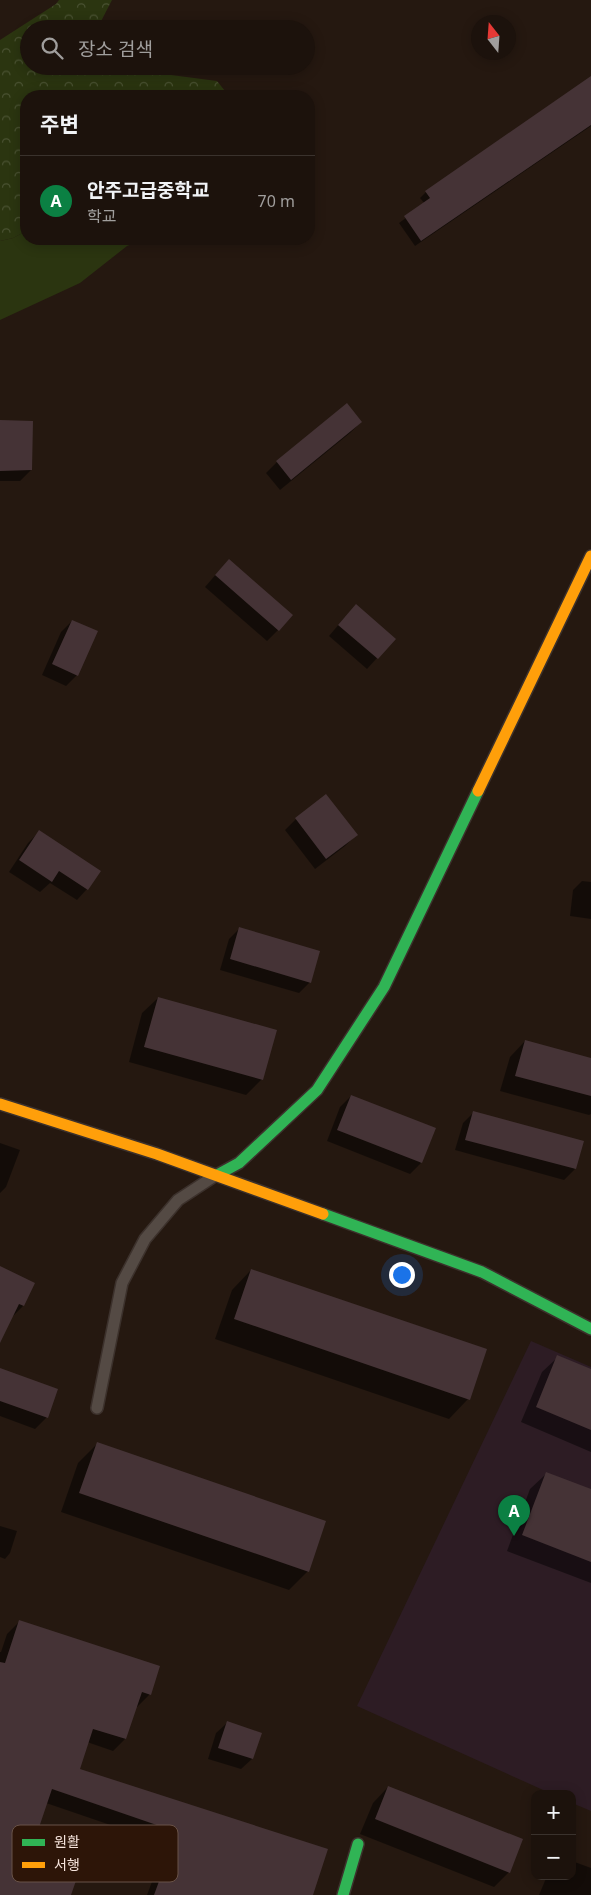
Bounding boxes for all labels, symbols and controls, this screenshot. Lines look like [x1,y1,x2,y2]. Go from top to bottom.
north arrow [471,15,516,60]
search box [20,20,315,75]
icon: search [38,34,66,62]
text: 장소 검색 [78,36,153,62]
text: 주변 [40,110,79,138]
text: 안주고급중학교 [87,177,209,203]
text: A [50,190,62,212]
text: 70 m [258,190,295,212]
text: 학교 [87,205,116,227]
your location [389,1262,415,1288]
pin: A [498,1495,530,1536]
map controls [531,1790,576,1880]
button: + [531,1790,576,1835]
legend [12,1825,178,1882]
text: 원활 [54,1832,80,1851]
button: − [531,1835,576,1880]
text: 서행 [54,1855,80,1874]

